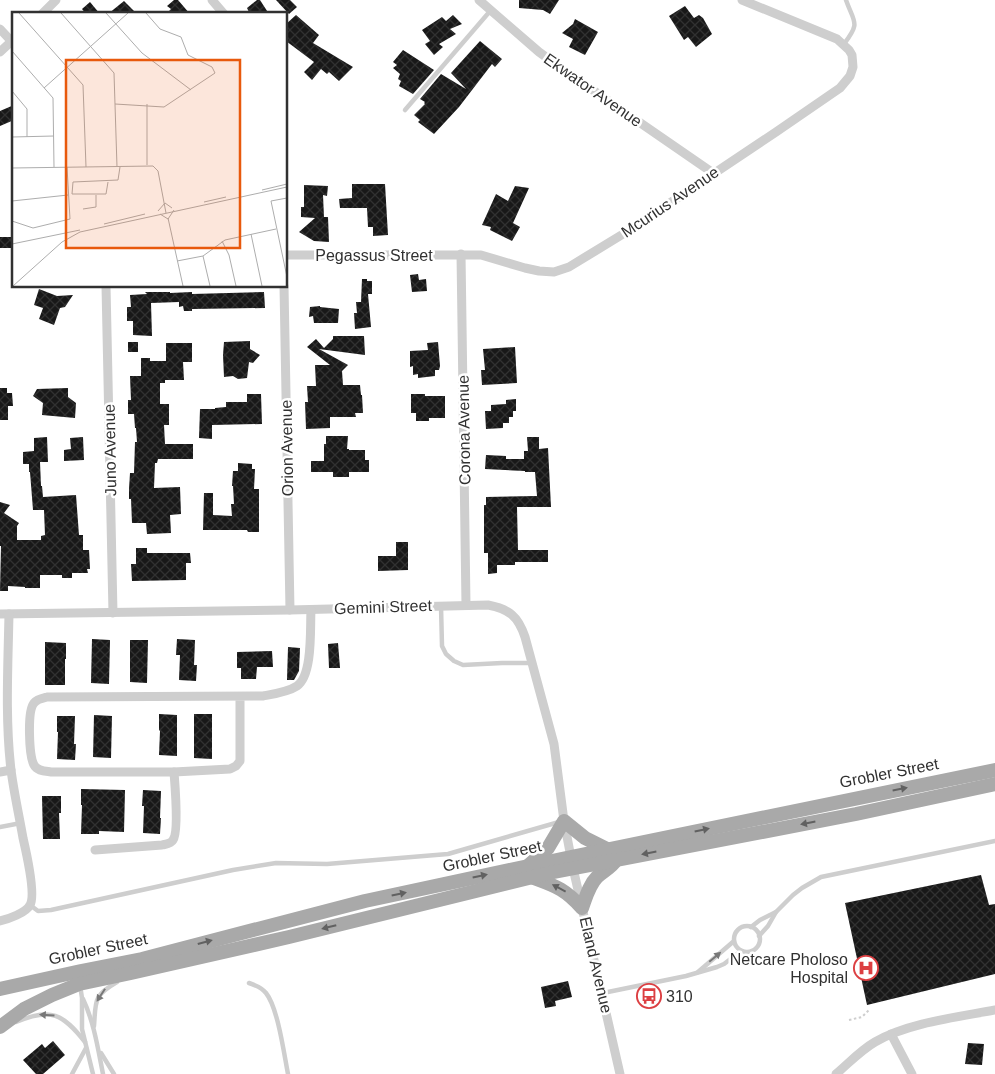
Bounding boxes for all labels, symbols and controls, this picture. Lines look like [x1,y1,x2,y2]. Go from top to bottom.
inset map [12,12,288,288]
street label: Ekwator Avenue [541,50,645,130]
street label: Mcurius Avenue [618,163,722,241]
street label: Pegassus Street [315,247,433,264]
street label: Corona Avenue [455,375,473,485]
street label: Orion Avenue [278,399,296,496]
street label: Juno Avenue [101,404,119,496]
street label: Gemini Street [334,597,433,617]
street label: Grobler Street [838,755,940,791]
one-way arrow [892,785,908,793]
one-way arrow [801,819,816,827]
one-way arrow [695,825,711,833]
street label: Grobler Street [441,837,543,875]
one-way arrow [640,850,656,858]
one-way arrow [472,872,488,880]
one-way arrow [552,884,566,892]
one-way arrow [391,889,407,897]
street label: Eland Avenue [577,915,615,1015]
one-way arrow [321,923,336,931]
street label: Grobler Street [47,930,149,968]
one-way arrow [198,938,213,946]
one-way arrow [709,951,722,962]
place label: Netcare Pholoso Hospital [730,951,848,986]
hospital icon: Netcare Pholoso Hospital [853,955,879,981]
bus stop icon: 310 [636,983,662,1009]
one-way arrow [96,988,106,1002]
place label: 310 [666,988,693,1005]
one-way arrow [39,1011,55,1019]

